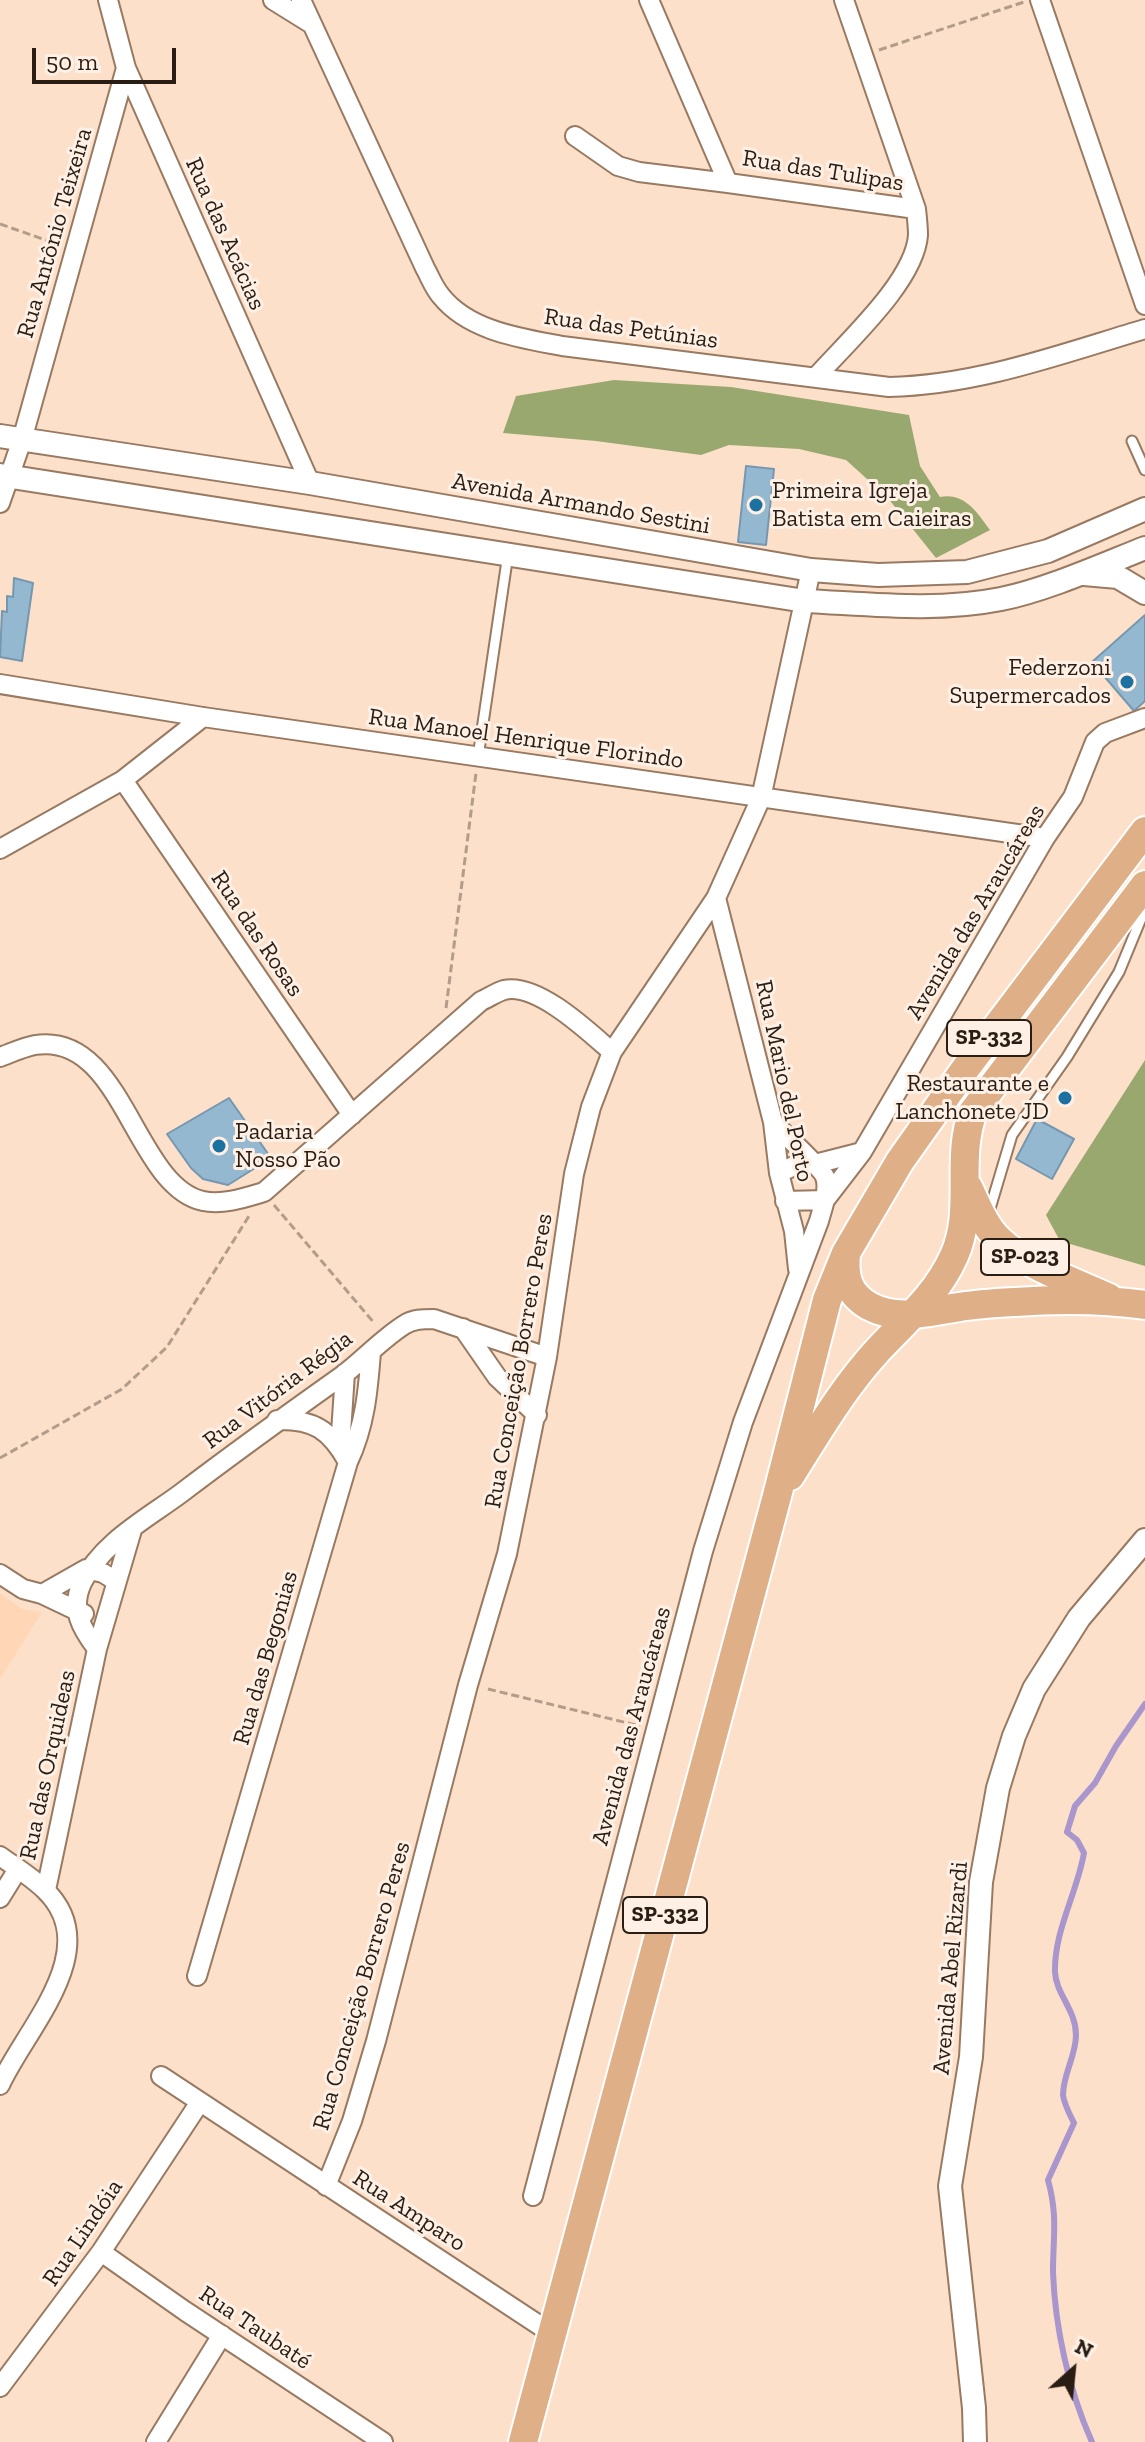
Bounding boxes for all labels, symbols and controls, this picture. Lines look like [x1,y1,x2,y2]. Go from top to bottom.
scale bar [36,32,180,82]
text: 50 m [46,47,98,76]
street label: Rua Antônio Teixeira [11,125,99,341]
street label: Rua das Tulipas [740,144,906,198]
street label: Rua das Acácias [179,153,271,315]
street label: Rua das Petúnias [542,303,720,355]
street label: Avenida Armando Sestini [450,467,712,541]
place label: Primeira Igreja Batista em Caieiras [772,477,972,533]
marker: Primeira Igreja Batista em Caieiras [747,496,765,514]
place label: Federzoni Supermercados [949,654,1111,710]
marker: Federzoni Supermercados [1118,673,1136,691]
street label: Rua Manoel Henrique Florindo [367,703,685,775]
street label: Avenida das Araucáreas [900,799,1052,1025]
street label: Rua das Rosas [204,866,310,1002]
street label: Rua Mario del Porto [749,977,819,1185]
road number: SP-332 [947,1020,1031,1056]
place label: Restaurante e Lanchonete JD [895,1070,1049,1126]
marker: Restaurante e Lanchonete JD [1056,1089,1074,1107]
place label: Padaria Nosso Pão [235,1118,341,1174]
marker: Padaria Nosso Pão [210,1137,228,1155]
street label: Rua Conceição Borrero Peres [479,1211,559,1511]
road number: SP-023 [981,1239,1069,1275]
street label: Rua Vitória Régia [198,1325,358,1455]
street label: Rua das Begonias [227,1568,305,1748]
street label: Avenida das Araucáreas [586,1604,678,1848]
street label: Rua das Orquideas [14,1668,82,1862]
street label: Rua Conceição Borrero Peres [307,1838,417,2134]
street label: Avenida Abel Rizardi [927,1860,975,2076]
road number: SP-332 [623,1897,707,1933]
street label: Rua Amparo [347,2164,471,2258]
street label: Rua Lindóia [37,2174,129,2292]
street label: Rua Taubaté [193,2280,317,2376]
north arrow [1033,2330,1113,2410]
text: N [1071,2332,1098,2364]

